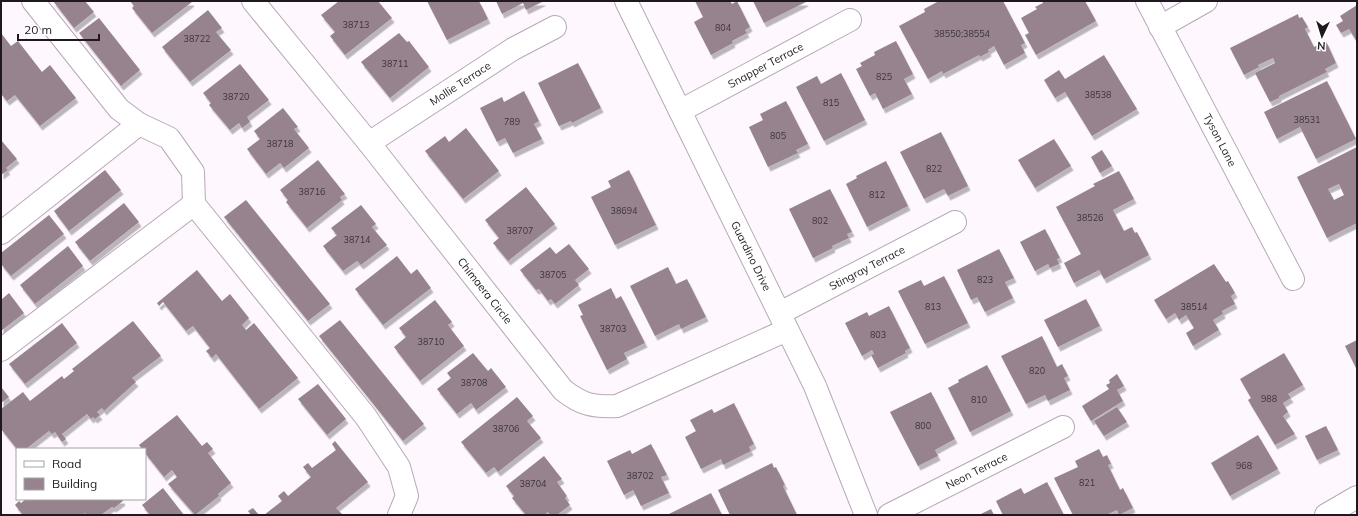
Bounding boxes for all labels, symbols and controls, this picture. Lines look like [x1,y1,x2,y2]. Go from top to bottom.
scale bar [18,16,99,42]
north arrow [1302,16,1342,56]
house number: 38713 [342,19,370,30]
text: 20 m [24,22,52,37]
house number: 804 [715,22,732,33]
house number: 38550;38554 [934,28,991,39]
house number: 38722 [183,33,211,44]
street label: Snapper Terrace [725,39,806,91]
text: N [1317,39,1326,53]
house number: 38711 [381,58,409,69]
street label: Mollie Terrace [427,58,493,108]
house number: 825 [876,71,893,82]
house number: 38538 [1084,89,1112,100]
house number: 38720 [222,91,250,102]
house number: 815 [823,97,840,108]
street label: Tyson Lane [1200,111,1240,169]
house number: 38531 [1293,114,1321,125]
house number: 789 [504,116,520,127]
house number: 805 [770,130,787,141]
house number: 38718 [266,138,294,149]
house number: 822 [926,163,942,174]
house number: 38716 [298,186,326,197]
house number: 812 [869,189,885,200]
house number: 38694 [610,205,638,216]
house number: 38526 [1076,212,1104,223]
house number: 802 [812,215,828,226]
street label: Guardino Drive [728,219,774,293]
house number: 38707 [506,225,534,236]
house number: 38714 [343,234,371,245]
street label: Stingray Terrace [827,242,907,293]
street label: Chimaera Circle [455,255,515,327]
house number: 38705 [539,269,567,280]
house number: 823 [977,274,993,285]
house number: 813 [925,301,941,312]
house number: 38514 [1180,301,1208,312]
house number: 38703 [599,323,627,334]
house number: 803 [870,329,886,340]
house number: 38710 [417,336,445,347]
house number: 820 [1029,365,1045,376]
house number: 38708 [460,377,488,388]
house number: 988 [1261,393,1277,404]
house number: 810 [971,394,987,405]
house number: 800 [915,420,931,431]
house number: 38706 [492,423,520,434]
legend [16,448,146,500]
street label: Neon Terrace [943,449,1010,492]
text: Road [52,456,81,471]
house number: 968 [1236,460,1252,471]
house number: 38702 [626,470,654,481]
text: Building [52,476,97,491]
house number: 821 [1079,477,1095,488]
house number: 38704 [519,478,547,489]

